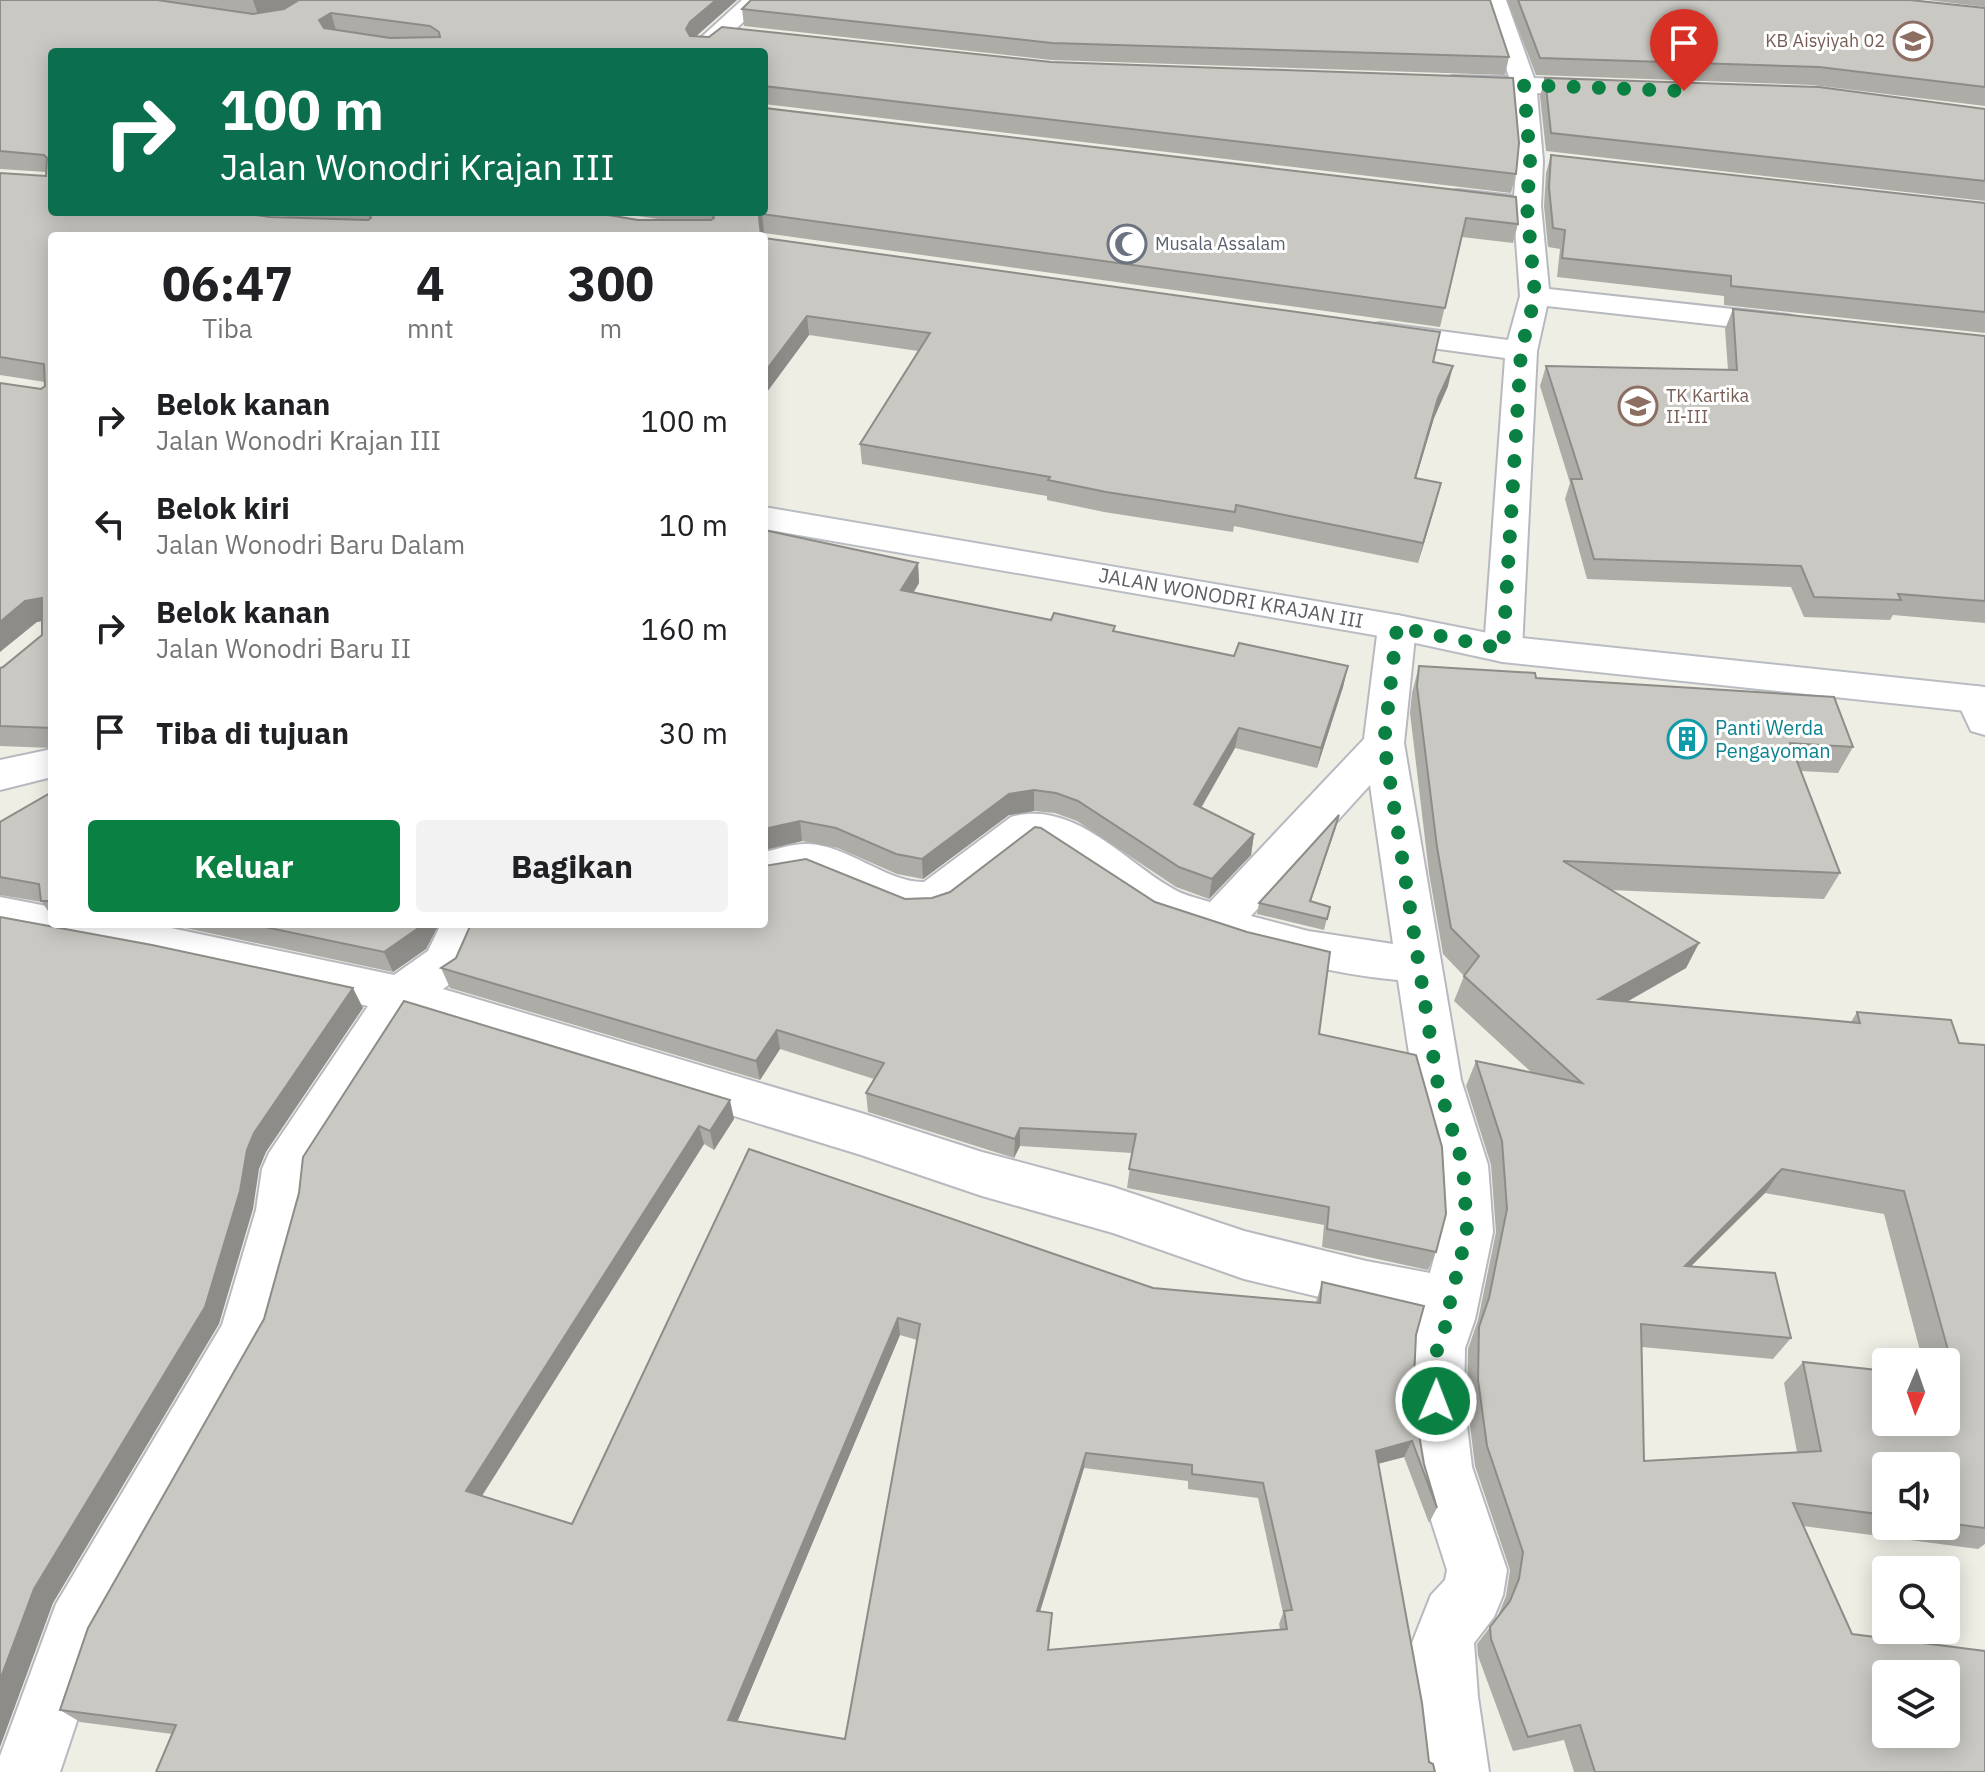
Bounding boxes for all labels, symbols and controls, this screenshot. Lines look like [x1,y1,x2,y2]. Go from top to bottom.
pin [1650,9,1718,91]
school or university icon: KB Aisyiyah 02 [1892,20,1934,62]
icon: arrive [1662,21,1706,65]
place label: KB Aisyiyah 02 [1765,29,1885,52]
text: 100 m [220,73,384,145]
icon: right [88,80,192,184]
text: Jalan Wonodri Krajan III [220,143,615,190]
mosque icon: Musala Assalam [1106,223,1148,265]
place label: Musala Assalam [1155,232,1286,255]
text: 06:47 [162,252,293,314]
text: 4 [416,252,445,314]
text: 300 [568,252,654,314]
text: Tiba [202,311,253,345]
text: mnt [407,311,454,345]
text: m [599,311,622,345]
text: Belok kanan [156,384,330,423]
place label: TK Kartika II-III [1666,384,1750,428]
school or university icon: TK Kartika II-III [1617,385,1659,427]
icon: right [88,398,132,442]
text: 100 m [641,401,728,440]
text: Jalan Wonodri Krajan III [156,423,441,457]
text: Belok kiri [156,488,290,527]
icon: left [88,502,132,546]
text: 10 m [659,505,728,544]
text: Jalan Wonodri Baru Dalam [156,527,465,561]
street label: JALAN WONODRI KRAJAN III [1097,561,1366,634]
text: Belok kanan [156,592,330,631]
icon: right [88,606,132,650]
text: 160 m [641,609,728,648]
text: Jalan Wonodri Baru II [156,631,411,665]
icon: arrive [88,710,132,754]
text: Tiba di tujuan [156,713,349,752]
text: 30 m [659,713,728,752]
place label: Panti Werda Pengayoman [1715,714,1831,764]
building icon: Panti Werda Pengayoman [1666,718,1708,760]
button: Keluar [88,820,400,912]
button: Bagikan [416,820,728,912]
north arrow [1872,1348,1960,1436]
map controls [1872,1348,1960,1748]
position arrow [1394,1359,1478,1443]
button: sound [1872,1452,1960,1540]
button: search [1872,1556,1960,1644]
button: layers [1872,1660,1960,1748]

